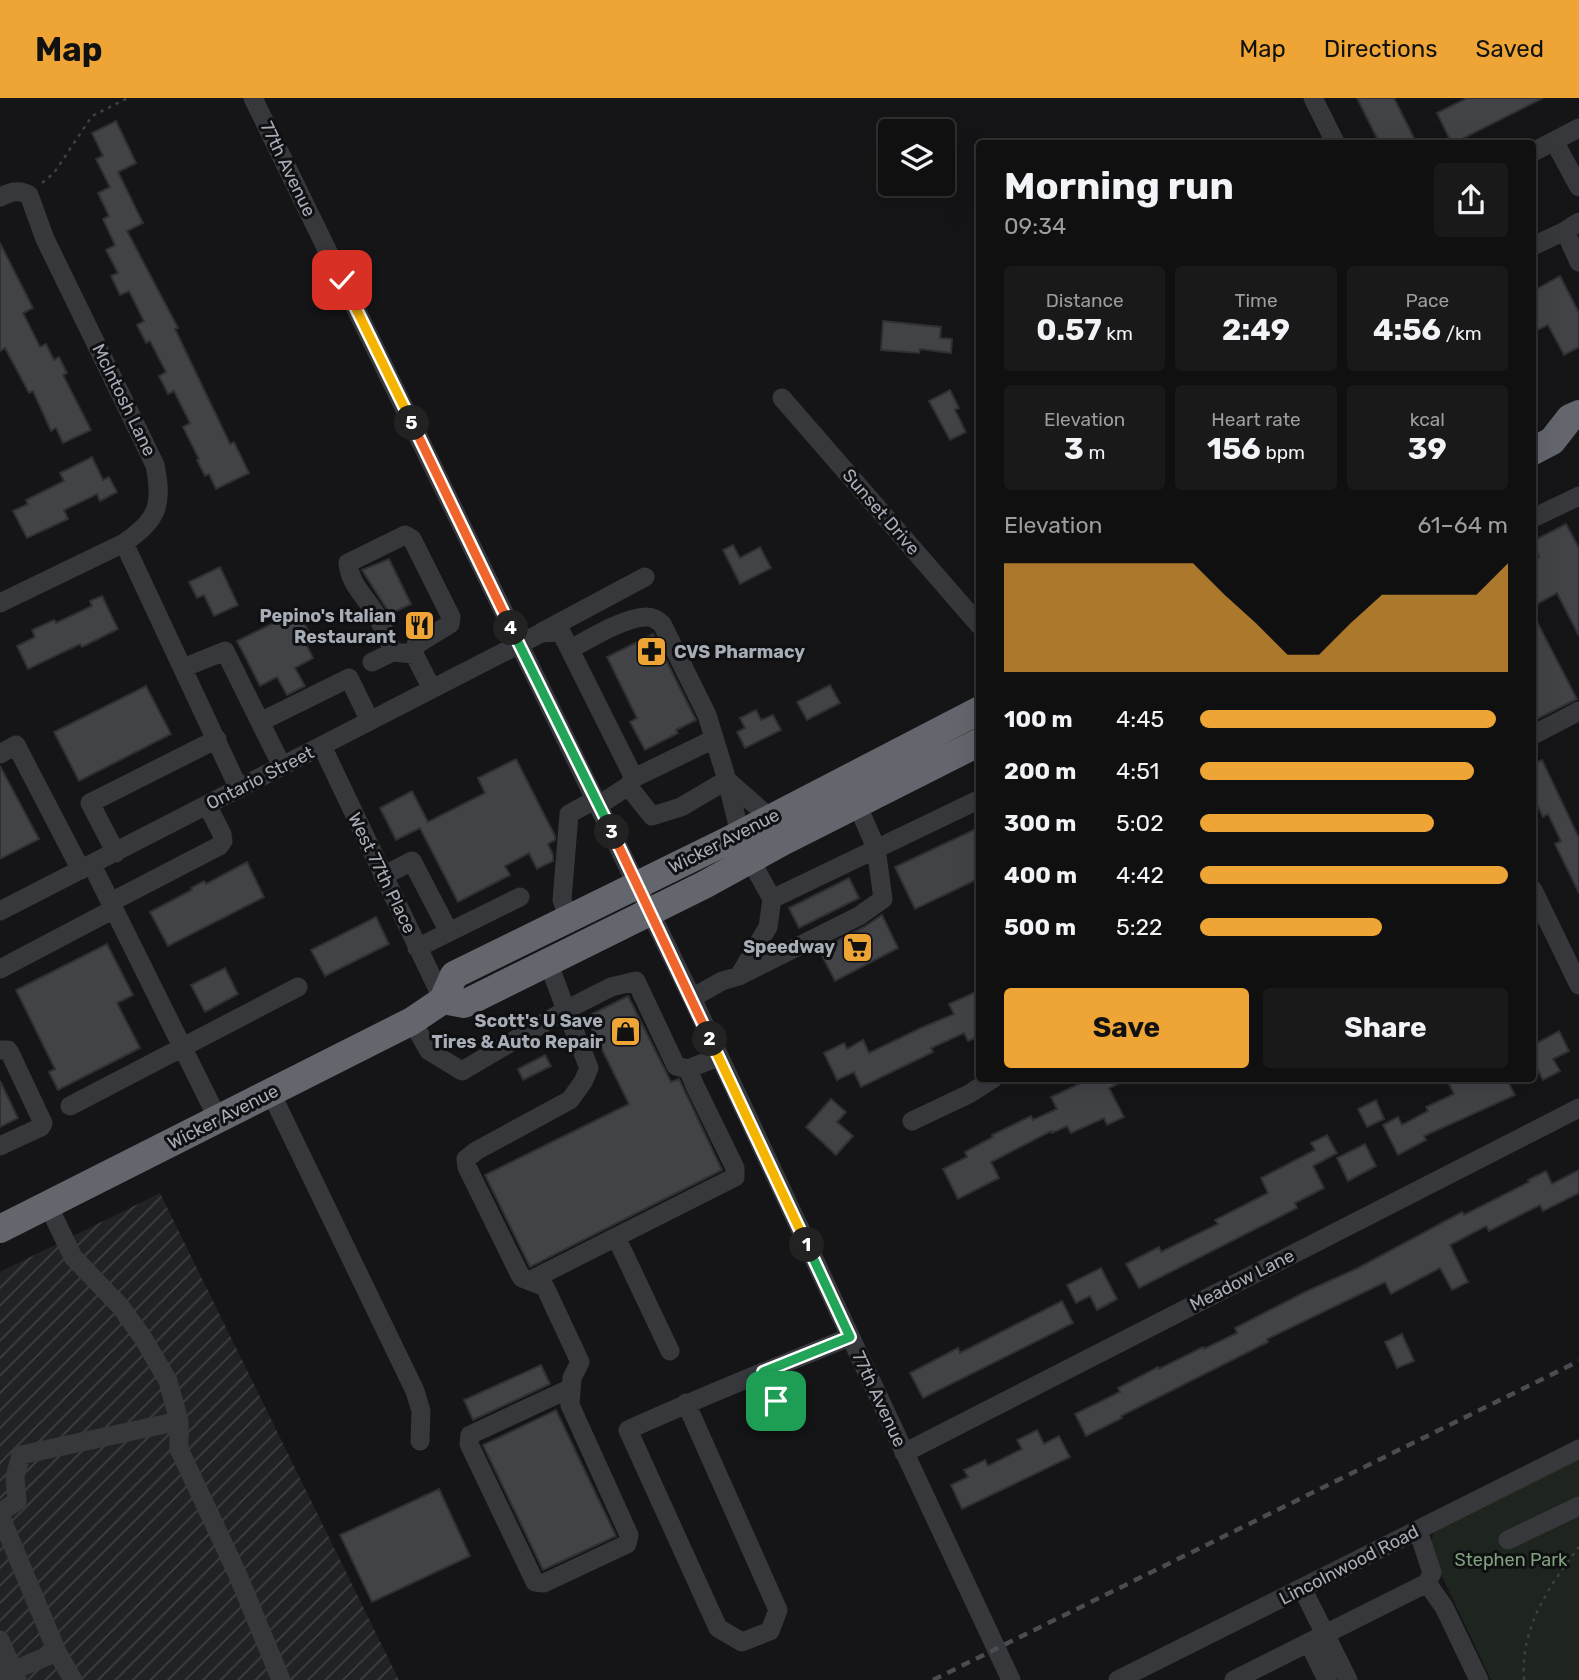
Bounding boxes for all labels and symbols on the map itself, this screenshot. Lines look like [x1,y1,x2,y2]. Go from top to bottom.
street label: 77th Avenue [255,118,321,220]
pin [312,250,372,310]
street label: Mclntosh Lane [87,340,161,460]
pin: 5 [394,406,430,440]
street label: Sunset Drive [838,464,924,560]
place label: Pepino's Italian Restaurant [259,605,396,648]
restaurant icon: Pepino's Italian Restaurant [402,609,436,643]
pin: 4 [494,610,528,646]
pharmacy icon: CVS Pharmacy [634,635,668,669]
place label: CVS Pharmacy [674,641,805,663]
street label: Ontario Street [202,741,318,815]
street label: Wicker Avenue [665,804,783,878]
street label: West 77th Place [343,809,421,937]
pin: 3 [594,814,630,850]
supermarket icon: Speedway [841,930,875,964]
place label: Speedway [743,936,835,958]
place label: Scott's U Save Tires & Auto Repair [432,1010,603,1053]
shop icon: Scott's U Save Tires & Auto Repair [609,1014,643,1048]
pin: 2 [692,1021,728,1056]
street label: Wicker Avenue [164,1080,282,1154]
pin: 1 [790,1228,824,1262]
street label: Meadow Lane [1186,1244,1298,1316]
street label: 77th Avenue [847,1347,911,1451]
pin [746,1371,806,1431]
street label: Lincolnwood Road [1276,1520,1422,1610]
park label: Stephen Park [1455,1549,1568,1571]

